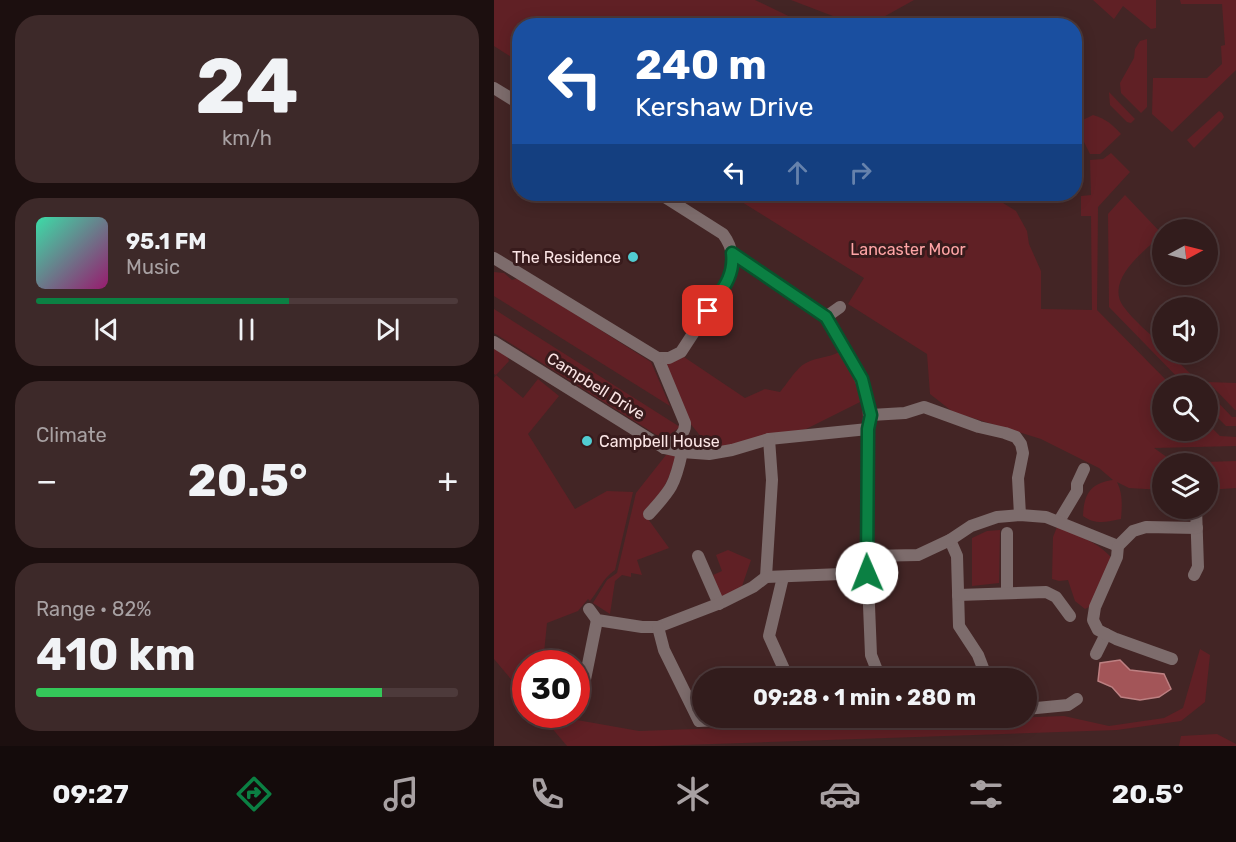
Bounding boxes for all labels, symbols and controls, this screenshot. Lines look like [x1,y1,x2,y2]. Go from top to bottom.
text: 24 [195,40,299,133]
text: 240 m [635,40,767,90]
icon: left [536,42,614,120]
text: Kershaw Drive [635,91,814,123]
text: km/h [222,126,272,150]
icon: left [718,156,751,189]
icon: ahead [781,156,814,189]
icon: right [844,156,877,189]
north arrow [1152,219,1218,285]
map controls [1152,219,1218,519]
text: 95.1 FM [126,228,206,255]
park label: Lancaster Moor [850,240,966,259]
place label: The Residence [512,248,621,267]
marker: The Residence [626,250,640,264]
text: Music [126,255,180,279]
pin [682,285,733,336]
icon: arrive [691,294,724,327]
button: sound [1152,297,1218,363]
icon: previous [90,313,123,346]
icon: pause [230,313,263,346]
icon: next [371,313,404,346]
street label: Campbell Drive [544,348,649,424]
button: search [1152,375,1218,441]
text: Climate [36,423,107,447]
place label: Campbell House [599,432,720,451]
marker: Campbell House [580,434,594,448]
button: layers [1152,453,1218,519]
text: 20.5° [188,454,307,507]
text: − [36,461,57,500]
text: + [437,461,458,500]
position arrow [835,541,899,605]
text: Range · 82% [36,597,151,621]
text: 410 km [36,628,196,681]
speed limit sign: 30 [512,650,590,728]
text: 09:28 · 1 min · 280 m [753,684,976,711]
icon: directions [233,773,275,815]
icon: music [380,773,422,815]
icon: phone [526,773,568,815]
icon: climate [672,773,714,815]
icon: car [819,773,861,815]
icon: filters [965,773,1007,815]
text: 09:27 [52,778,129,810]
text: 20.5° [1112,778,1184,810]

